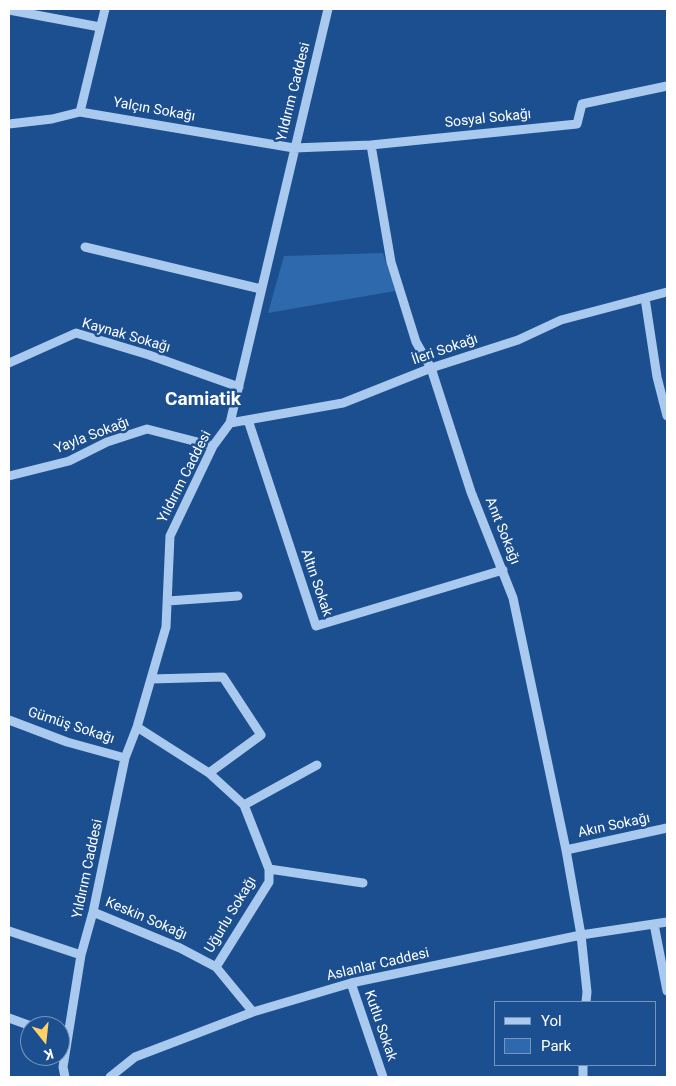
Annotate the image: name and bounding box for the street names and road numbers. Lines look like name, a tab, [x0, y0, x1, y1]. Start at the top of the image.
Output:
street label: Yıldırım Caddesi	[274, 41, 314, 143]
street label: Yalçın Sokağı	[112, 94, 196, 126]
street label: Sosyal Sokağı	[444, 106, 532, 132]
street label: Kaynak Sokağı	[80, 315, 172, 357]
street label: İleri Sokağı	[410, 331, 480, 369]
street label: Yayla Sokağı	[52, 414, 132, 458]
street label: Yıldırım Caddesi	[155, 428, 215, 526]
street label: Anıt Sokağı	[481, 495, 523, 567]
street label: Altın Sokak	[297, 547, 335, 619]
street label: Gümüş Sokağı	[25, 704, 117, 748]
street label: Akın Sokağı	[576, 810, 652, 842]
street label: Yıldırım Caddesi	[69, 818, 107, 920]
street label: Uğurlu Sokağı	[202, 874, 260, 956]
street label: Keskin Sokağı	[103, 894, 189, 944]
street label: Aslanlar Caddesi	[325, 945, 431, 985]
street label: Kutlu Sokak	[360, 988, 400, 1064]

